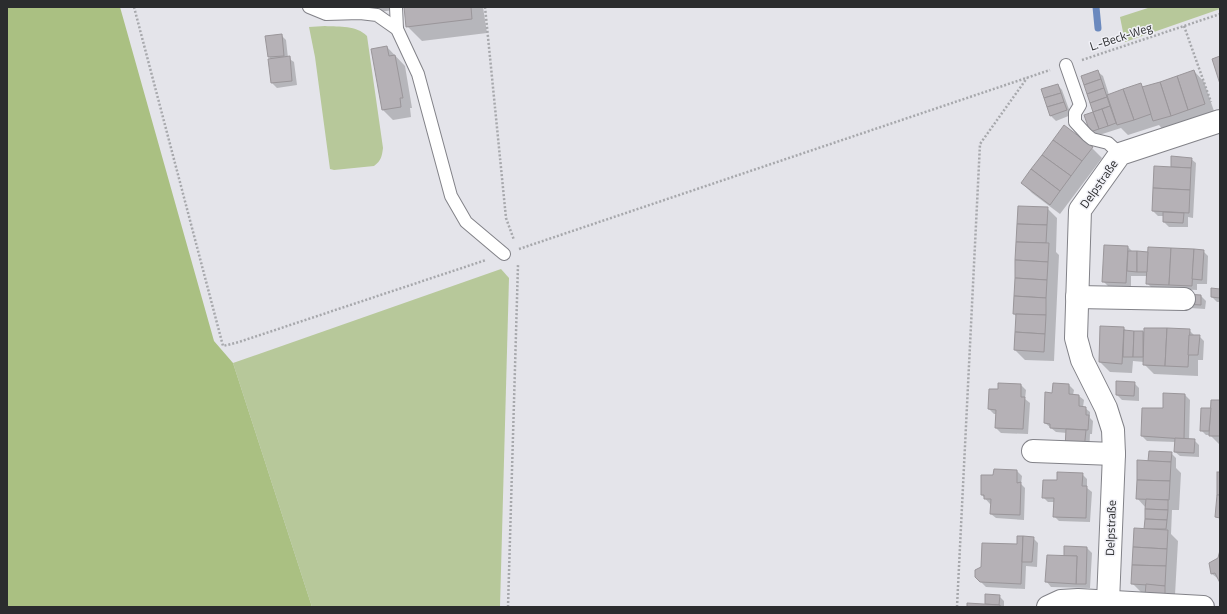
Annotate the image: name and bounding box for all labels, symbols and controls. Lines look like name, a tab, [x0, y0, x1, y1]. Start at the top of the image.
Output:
street label: L.-Beck-Weg	[1087, 17, 1155, 56]
street label: Delpstraße	[1075, 155, 1122, 212]
street label: Delpstraße	[1100, 500, 1121, 556]

